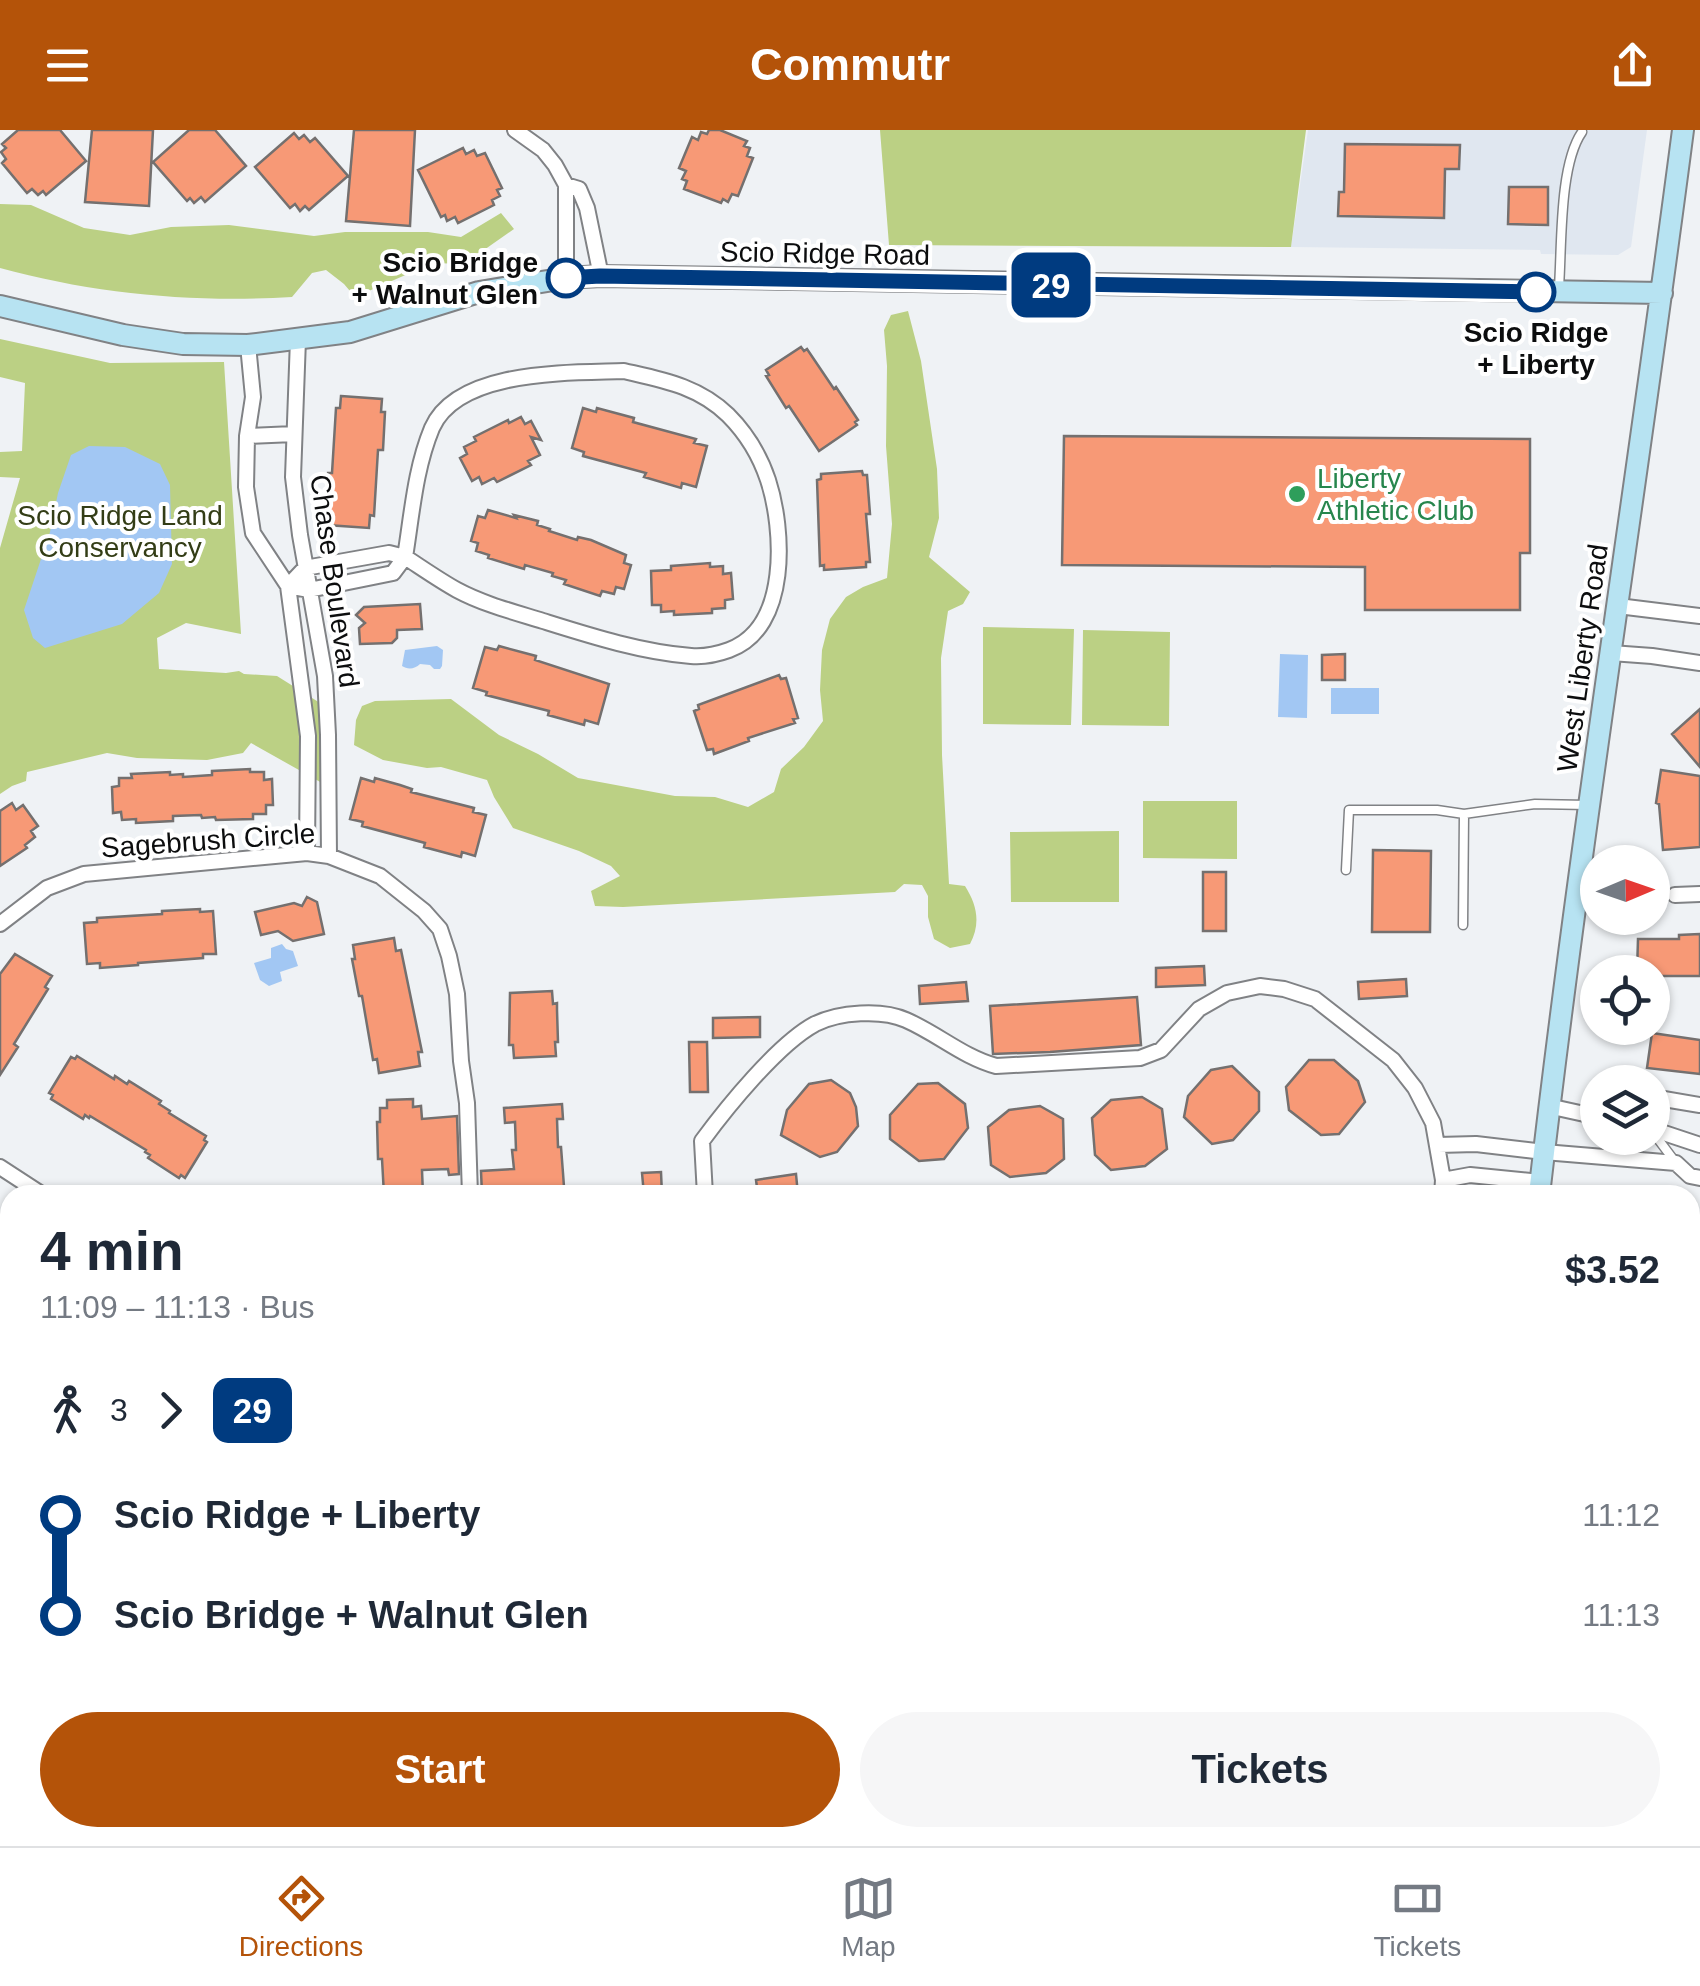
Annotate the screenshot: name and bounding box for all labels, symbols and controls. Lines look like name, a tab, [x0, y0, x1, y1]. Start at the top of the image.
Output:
icon: menu	[40, 38, 95, 93]
icon: share	[1605, 38, 1660, 93]
text: Commutr	[750, 39, 950, 90]
street label: Scio Ridge Road	[720, 236, 930, 271]
place label: Scio Bridge + Walnut Glen	[352, 247, 538, 310]
line badge: 29	[1006, 252, 1096, 318]
marker: Scio Bridge + Walnut Glen	[547, 259, 585, 297]
text: 29	[1032, 266, 1070, 305]
marker: Scio Ridge + Liberty	[1517, 273, 1555, 311]
place label: Scio Ridge + Liberty	[1464, 317, 1608, 380]
place label: Liberty Athletic Club	[1317, 463, 1474, 526]
street label: Chase Boulevard	[304, 473, 365, 690]
marker: Liberty Athletic Club	[1286, 483, 1308, 505]
park label: Scio Ridge Land Conservancy	[17, 500, 223, 563]
street label: West Liberty Road	[1551, 542, 1614, 774]
street label: Sagebrush Circle	[100, 818, 316, 863]
north arrow	[1580, 845, 1670, 935]
map controls	[1580, 845, 1670, 1155]
button: locate	[1580, 955, 1670, 1045]
button: layers	[1580, 1065, 1670, 1155]
text: 4 min	[40, 1220, 184, 1282]
text: $3.52	[1565, 1249, 1660, 1291]
text: 11:09 – 11:13 · Bus	[40, 1289, 315, 1325]
icon: walk	[40, 1383, 95, 1438]
icon: forward	[143, 1383, 198, 1438]
text: 29	[233, 1391, 272, 1430]
text: 3	[110, 1392, 128, 1428]
text: Scio Ridge + Liberty	[114, 1494, 480, 1536]
text: 11:12	[1582, 1497, 1660, 1533]
text: Scio Bridge + Walnut Glen	[114, 1594, 589, 1636]
text: 11:13	[1582, 1597, 1660, 1633]
button: Start	[40, 1712, 840, 1827]
button: Tickets	[860, 1712, 1660, 1827]
tab: Directions	[239, 1871, 363, 1963]
tab: Map	[841, 1871, 896, 1963]
tab: Tickets	[1374, 1871, 1461, 1963]

